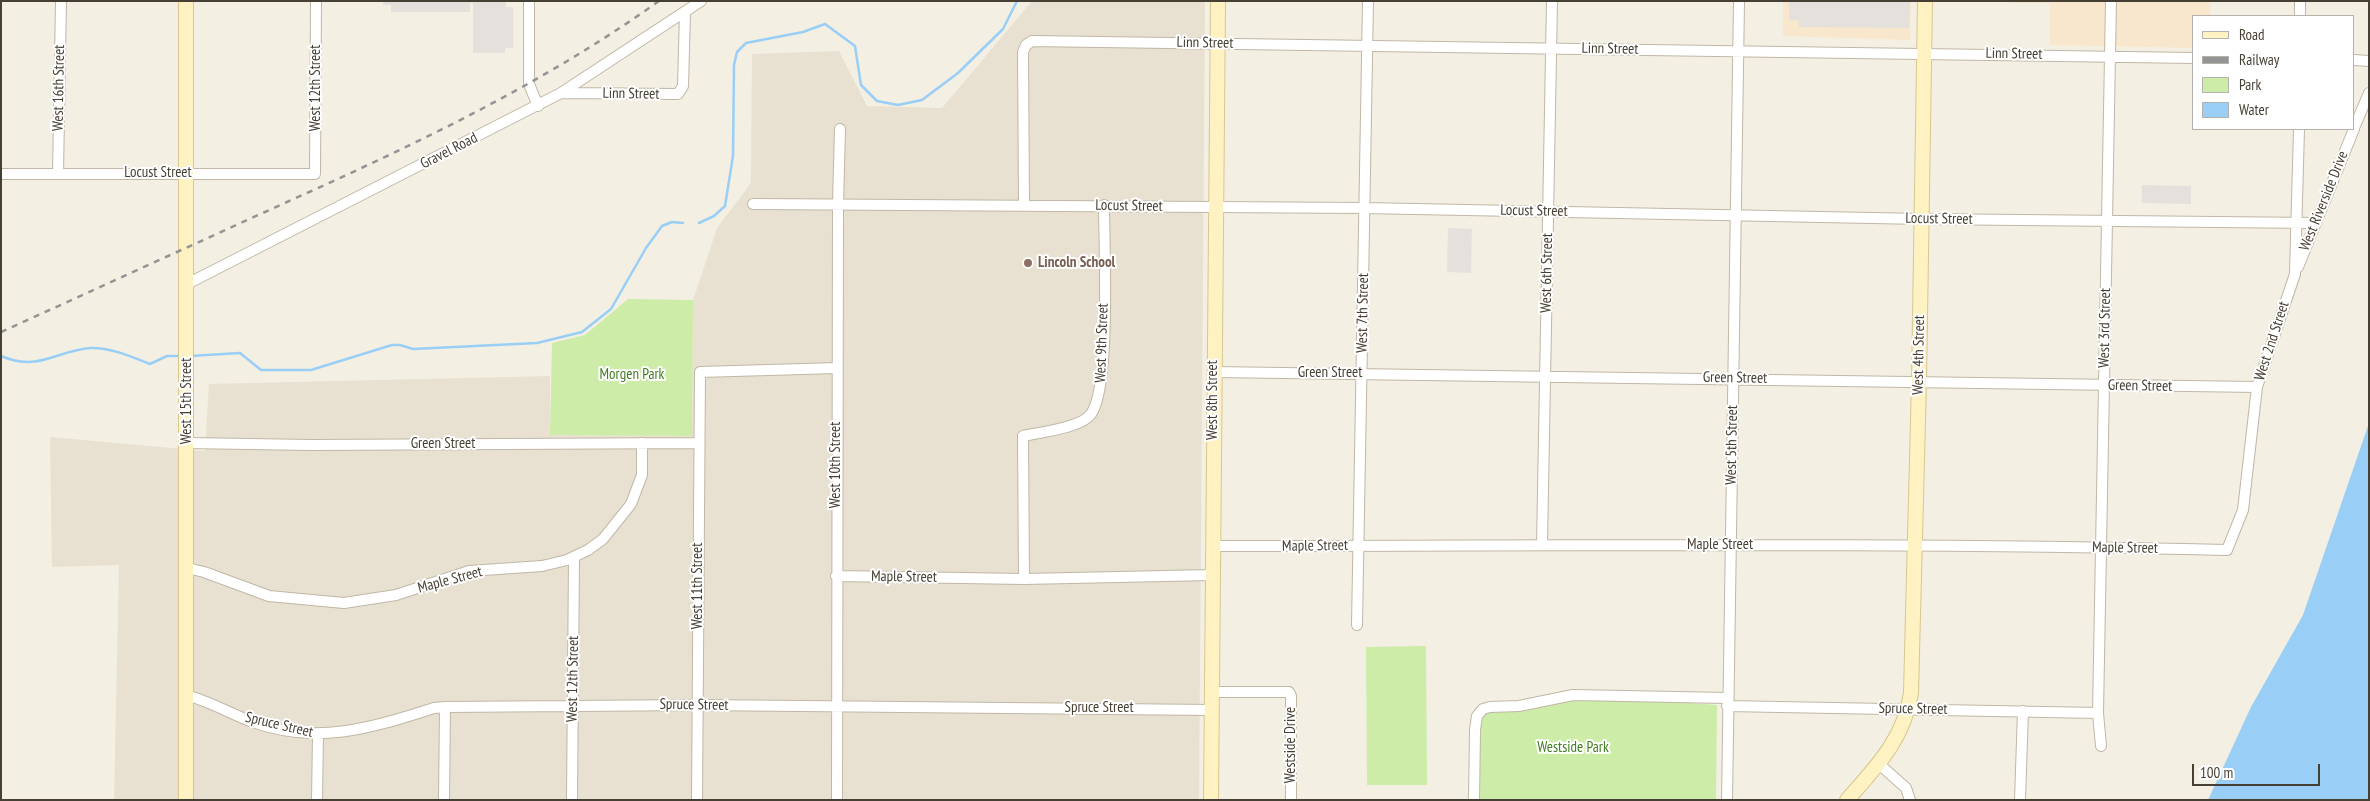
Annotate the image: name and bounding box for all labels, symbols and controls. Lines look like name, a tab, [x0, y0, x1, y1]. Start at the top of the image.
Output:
legend	[2192, 15, 2355, 130]
text: Road	[2239, 25, 2265, 44]
street label: Linn Street	[1176, 34, 1234, 52]
street label: Linn Street	[1581, 40, 1639, 58]
street label: West 16th Street	[49, 45, 69, 131]
street label: West 12th Street	[307, 45, 325, 131]
street label: Linn Street	[1985, 45, 2043, 63]
text: Railway	[2239, 50, 2279, 69]
text: Park	[2239, 75, 2261, 94]
street label: Linn Street	[602, 85, 660, 103]
text: Water	[2239, 100, 2269, 119]
street label: Gravel Road	[417, 129, 481, 173]
street label: West Riverside Drive	[2296, 148, 2352, 254]
street label: Locust Street	[124, 164, 192, 182]
street label: Locust Street	[1095, 196, 1163, 216]
street label: Locust Street	[1500, 201, 1568, 221]
street label: Locust Street	[1905, 209, 1973, 229]
street label: West 6th Street	[1537, 233, 1557, 313]
place label: Lincoln School	[1038, 254, 1115, 272]
marker: Lincoln School	[1022, 257, 1034, 269]
street label: West 7th Street	[1353, 273, 1373, 353]
street label: West 3rd Street	[2095, 288, 2115, 368]
street label: West 2nd Street	[2251, 299, 2293, 383]
street label: West 9th Street	[1092, 303, 1112, 383]
street label: West 4th Street	[1909, 315, 1929, 395]
street label: West 15th Street	[178, 358, 196, 444]
street label: West 8th Street	[1204, 360, 1222, 440]
street label: Green Street	[1298, 364, 1362, 382]
park label: Morgen Park	[600, 366, 664, 384]
street label: Green Street	[1703, 368, 1767, 388]
street label: Green Street	[2108, 376, 2172, 396]
street label: West 5th Street	[1722, 405, 1742, 485]
street label: West 10th Street	[827, 422, 845, 508]
street label: Green Street	[411, 435, 475, 453]
street label: Maple Street	[1282, 536, 1348, 556]
street label: Maple Street	[1687, 536, 1753, 554]
street label: Maple Street	[2092, 538, 2158, 558]
street label: West 11th Street	[689, 543, 707, 629]
street label: Maple Street	[416, 563, 484, 597]
street label: Maple Street	[871, 567, 937, 587]
street label: West 12th Street	[563, 636, 583, 722]
street label: Spruce Street	[659, 695, 729, 715]
street label: Spruce Street	[1064, 699, 1134, 717]
street label: Spruce Street	[1878, 699, 1948, 719]
street label: Westside Drive	[1282, 707, 1300, 783]
street label: Spruce Street	[243, 708, 315, 742]
park label: Westside Park	[1537, 739, 1609, 757]
scale bar	[2195, 754, 2322, 786]
text: 100 m	[2200, 763, 2233, 782]

